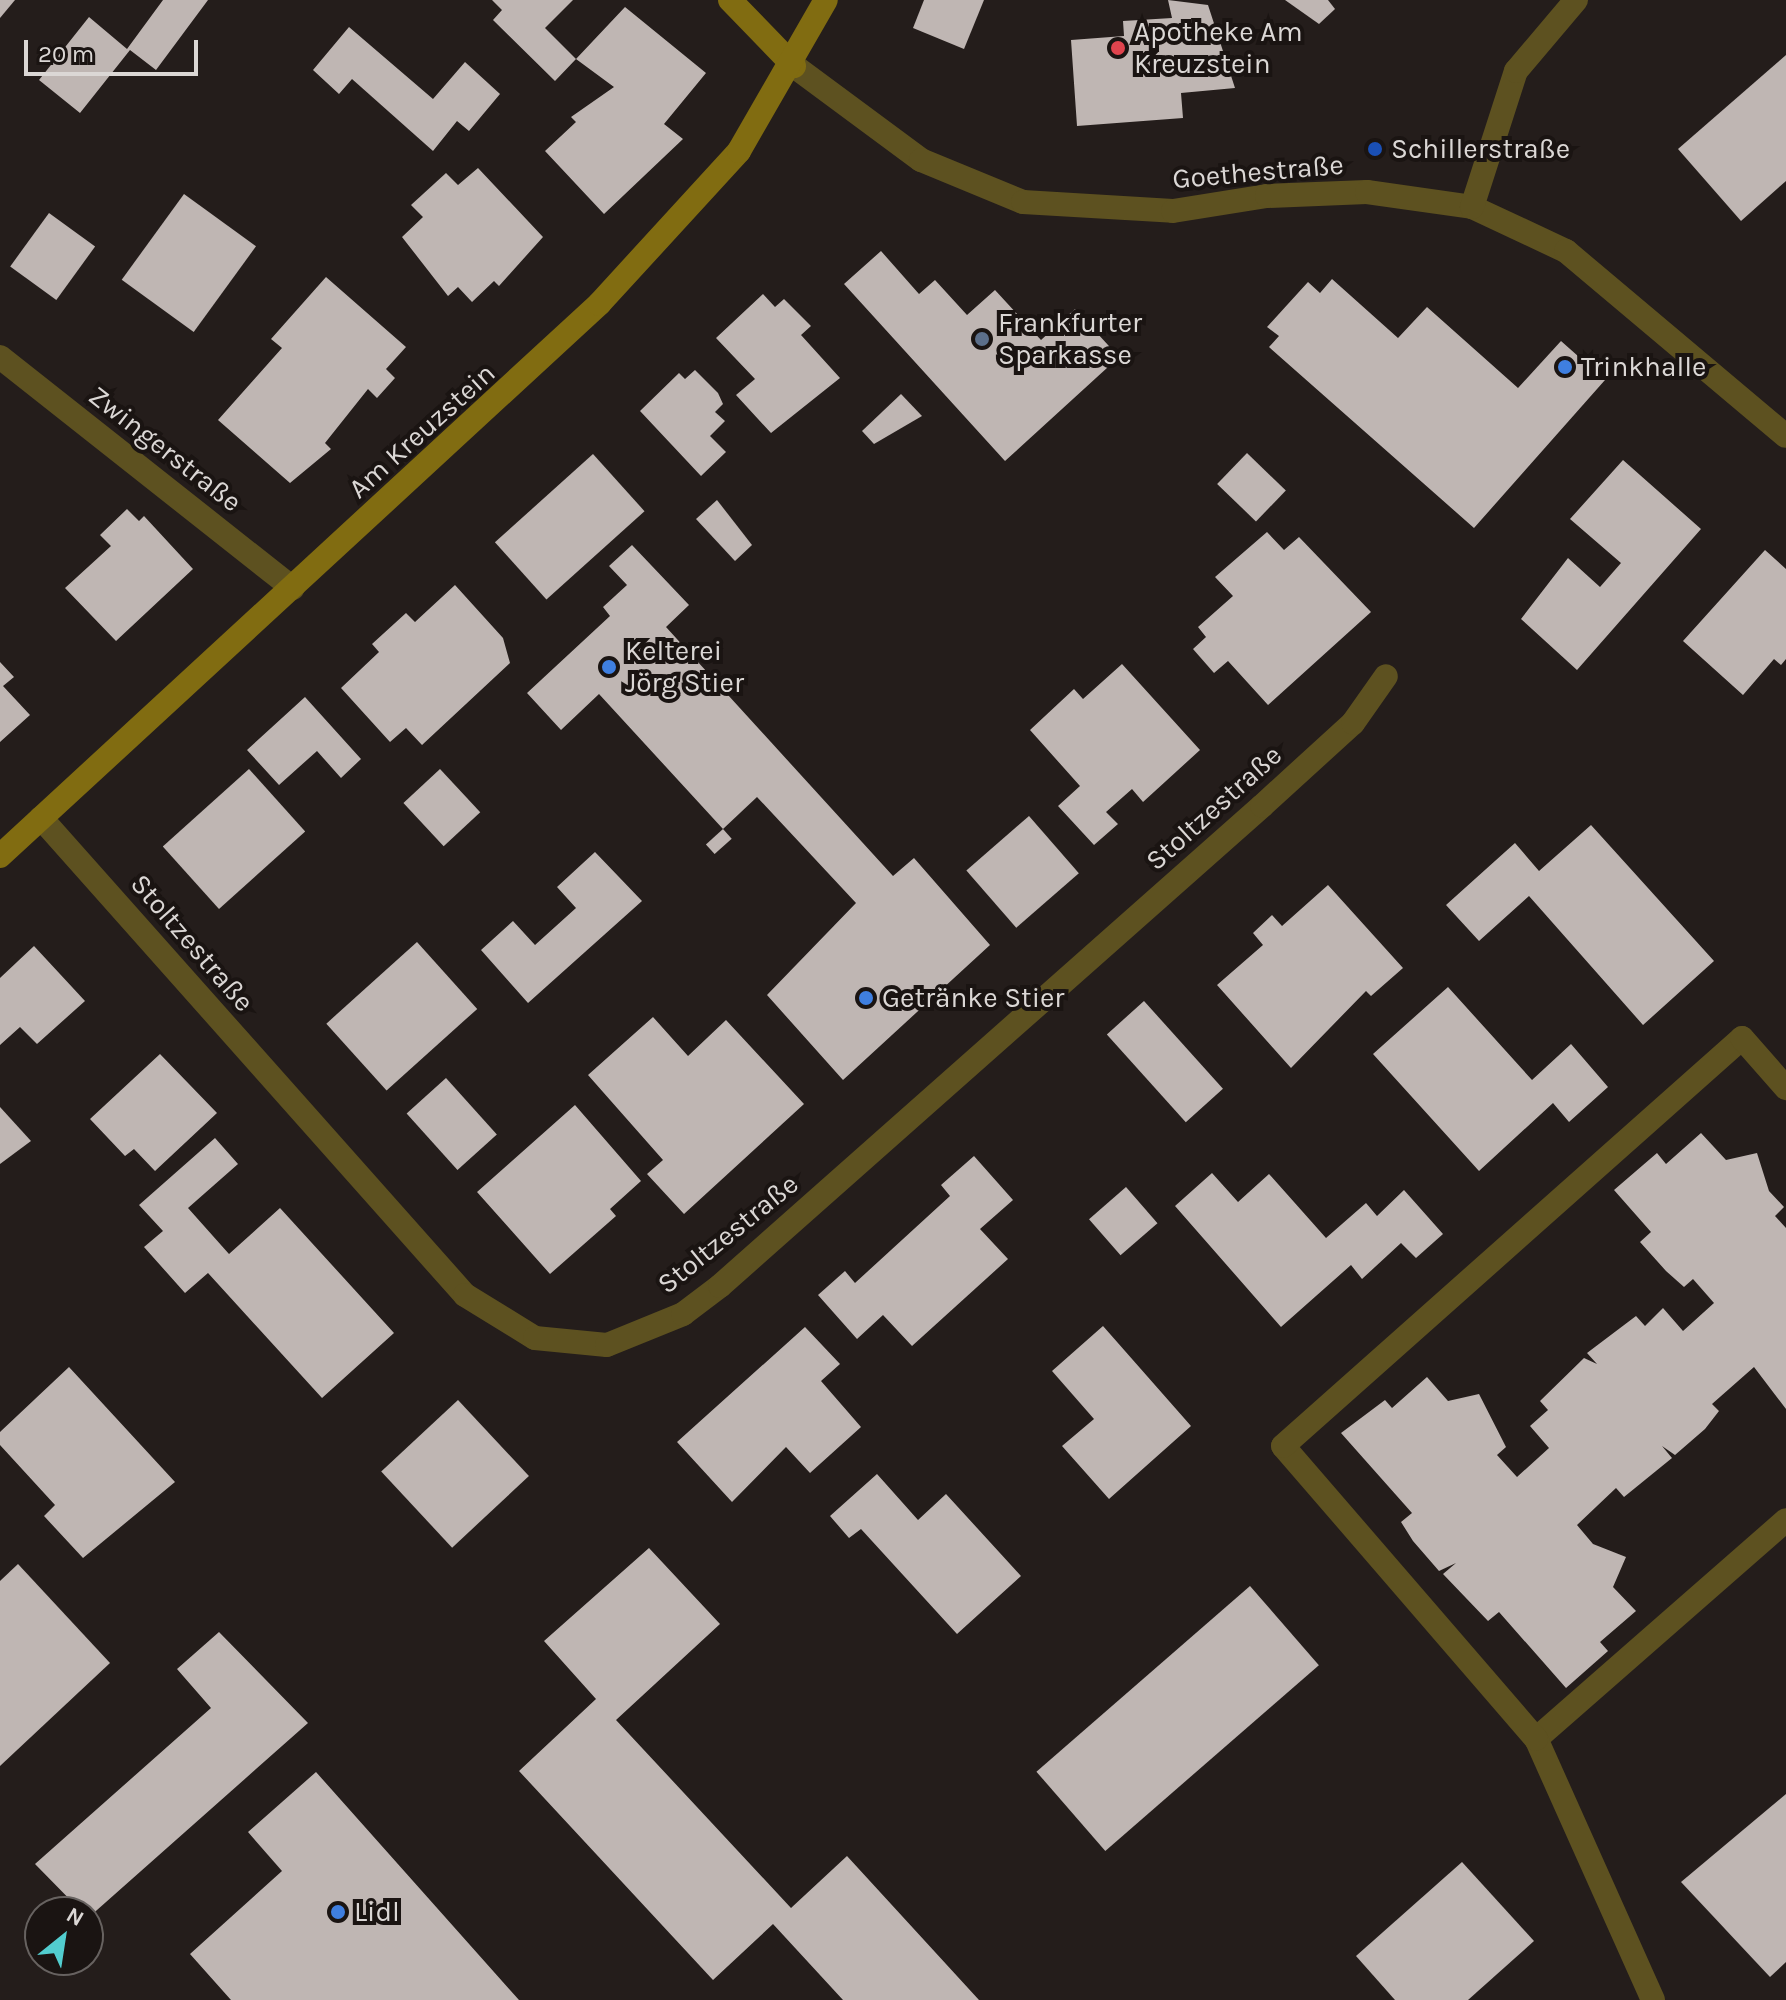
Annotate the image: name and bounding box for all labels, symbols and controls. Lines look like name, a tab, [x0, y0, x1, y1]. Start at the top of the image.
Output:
place label: Apotheke Am Kreuzstein	[1134, 15, 1303, 81]
scale bar	[28, 24, 202, 74]
marker: Apotheke Am Kreuzstein	[1109, 39, 1127, 57]
text: 20 m	[38, 40, 94, 68]
place label: Schillerstraße	[1391, 132, 1570, 166]
marker: Schillerstraße	[1366, 140, 1384, 158]
street label: Goethestraße	[1171, 148, 1345, 196]
place label: Frankfurter Sparkasse	[998, 306, 1142, 372]
marker: Frankfurter Sparkasse	[973, 330, 991, 348]
place label: Trinkhalle	[1581, 350, 1706, 384]
street label: Am Kreuzstein	[342, 356, 502, 506]
marker: Trinkhalle	[1556, 358, 1574, 376]
street label: Zwingerstraße	[82, 379, 248, 519]
place label: Kelterei Jörg Stier	[625, 634, 744, 700]
marker: Kelterei Jörg Stier	[600, 658, 618, 676]
street label: Stoltzestraße	[1139, 738, 1289, 878]
street label: Stoltzestraße	[123, 867, 261, 1019]
place label: Getränke Stier	[882, 981, 1064, 1015]
marker: Getränke Stier	[857, 989, 875, 1007]
street label: Stoltzestraße	[651, 1167, 805, 1301]
place label: Lidl	[354, 1895, 400, 1929]
north arrow	[24, 1896, 104, 1976]
text: N	[62, 1902, 88, 1932]
marker: Lidl	[329, 1903, 347, 1921]

